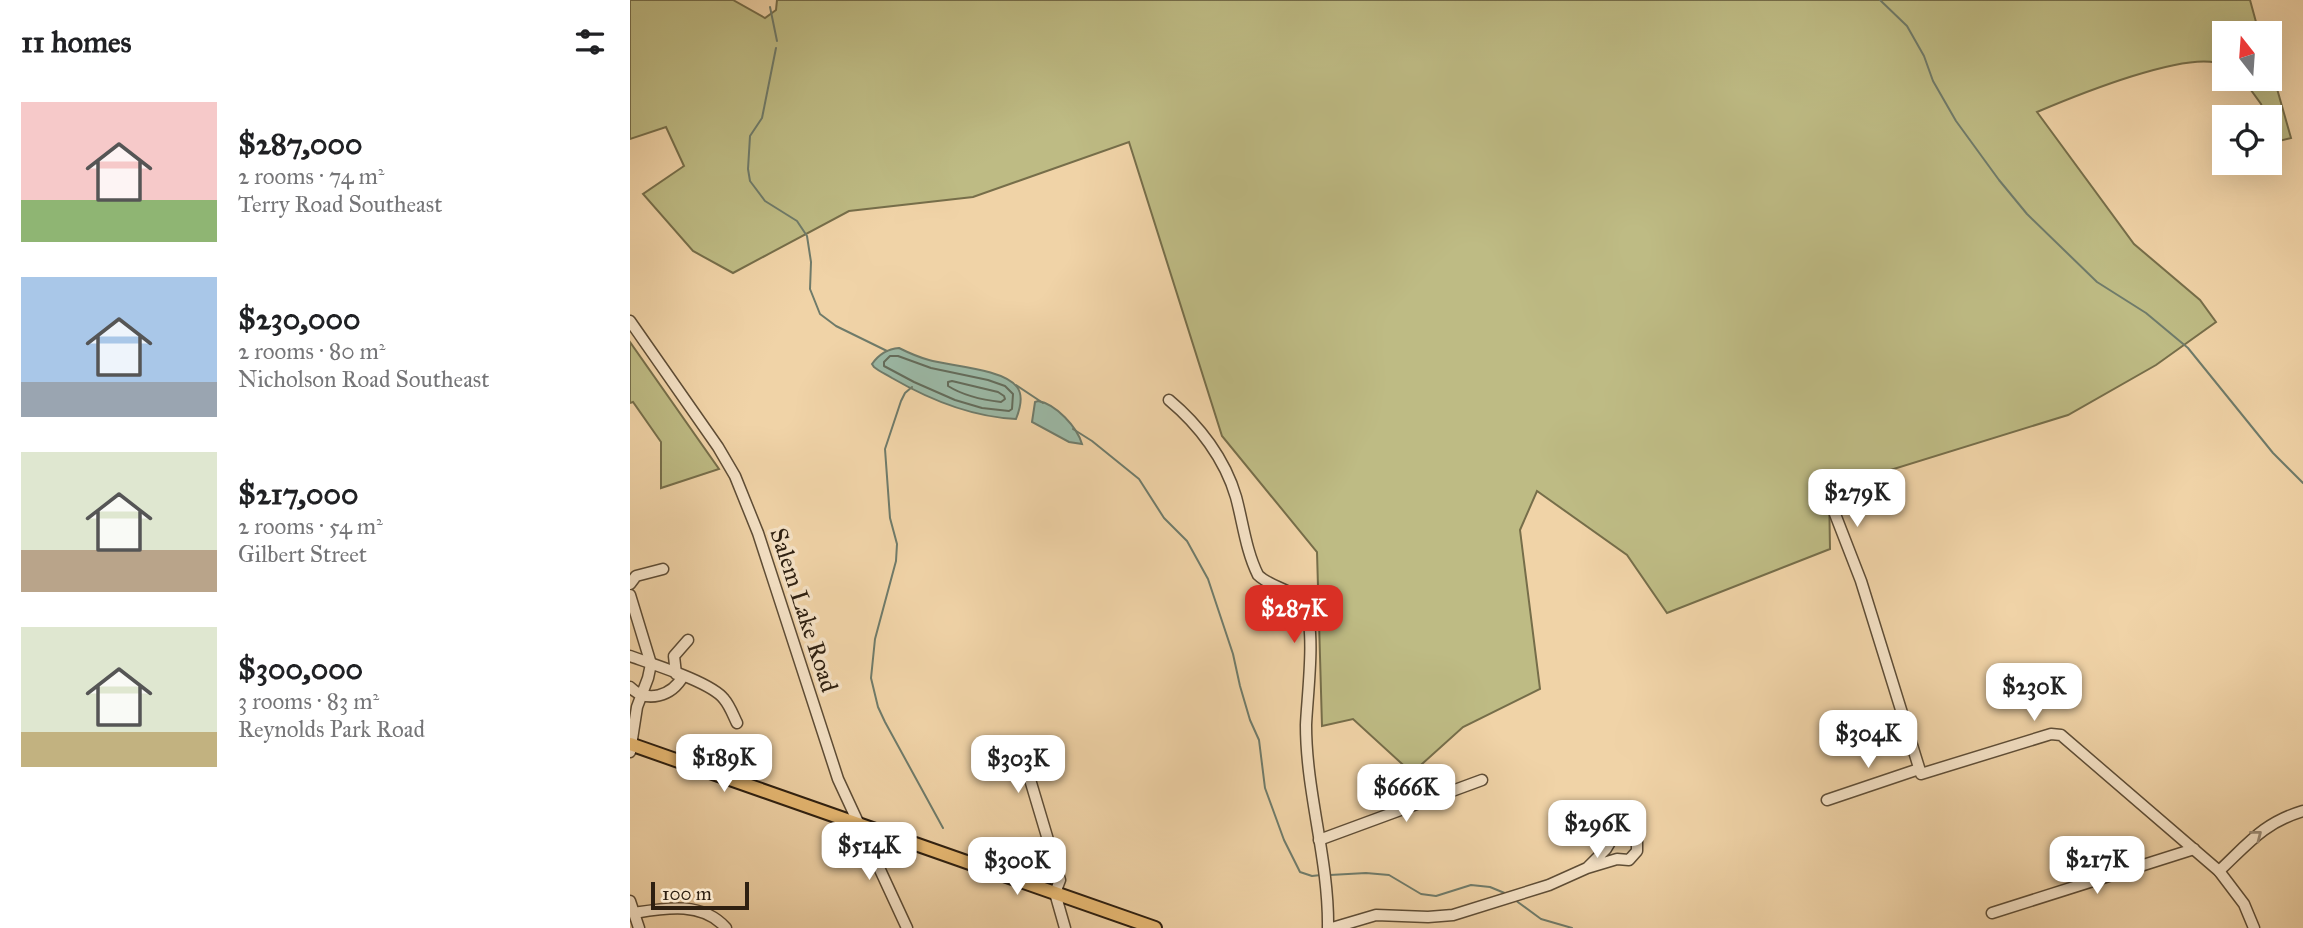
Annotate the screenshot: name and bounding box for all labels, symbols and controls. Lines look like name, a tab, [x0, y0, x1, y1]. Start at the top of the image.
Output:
north arrow	[2212, 21, 2282, 91]
map controls	[2212, 21, 2282, 175]
icon: filters	[571, 23, 609, 61]
text: 11 homes	[21, 24, 132, 60]
button: locate	[2212, 105, 2282, 175]
text: $287,000	[238, 126, 363, 162]
icon: home	[77, 130, 161, 214]
text: 2 rooms · 74 m²	[238, 162, 384, 190]
text: Terry Road Southeast	[238, 190, 442, 218]
text: $230,000	[238, 301, 360, 337]
icon: home	[77, 305, 161, 389]
text: 2 rooms · 80 m²	[238, 337, 385, 365]
text: Nicholson Road Southeast	[238, 365, 489, 393]
pin: $279K	[1808, 470, 1906, 529]
text: $217,000	[238, 476, 358, 512]
text: $279K	[1824, 478, 1890, 506]
icon: home	[77, 480, 161, 564]
text: 2 rooms · 54 m²	[238, 512, 383, 540]
street label: Salem Lake Road	[763, 524, 845, 696]
text: Gilbert Street	[238, 540, 367, 568]
pin: $287K	[1245, 586, 1343, 645]
text: $287K	[1261, 594, 1327, 622]
text: $300,000	[238, 651, 363, 687]
icon: home	[77, 655, 161, 739]
pin: $230K	[1985, 664, 2083, 723]
text: $230K	[2002, 672, 2066, 700]
text: 3 rooms · 83 m²	[238, 687, 379, 715]
pin: $304K	[1819, 710, 1917, 770]
text: Reynolds Park Road	[238, 715, 425, 743]
text: $304K	[1835, 719, 1901, 747]
pin: $189K	[675, 734, 773, 794]
pin: $303K	[969, 736, 1067, 795]
text: $189K	[692, 743, 756, 771]
text: $303K	[987, 744, 1049, 772]
pin: $666K	[1357, 764, 1455, 824]
text: $666K	[1373, 773, 1439, 801]
pin: $296K	[1548, 800, 1646, 860]
text: $296K	[1564, 809, 1630, 837]
pin: $514K	[820, 822, 918, 882]
one-way arrow	[2250, 830, 2262, 843]
text: $514K	[838, 831, 900, 859]
pin: $217K	[2048, 836, 2146, 896]
pin: $300K	[968, 838, 1066, 897]
text: $217K	[2066, 845, 2128, 873]
text: $300K	[984, 846, 1050, 874]
scale bar	[651, 879, 749, 911]
text: 100 m	[662, 882, 712, 905]

